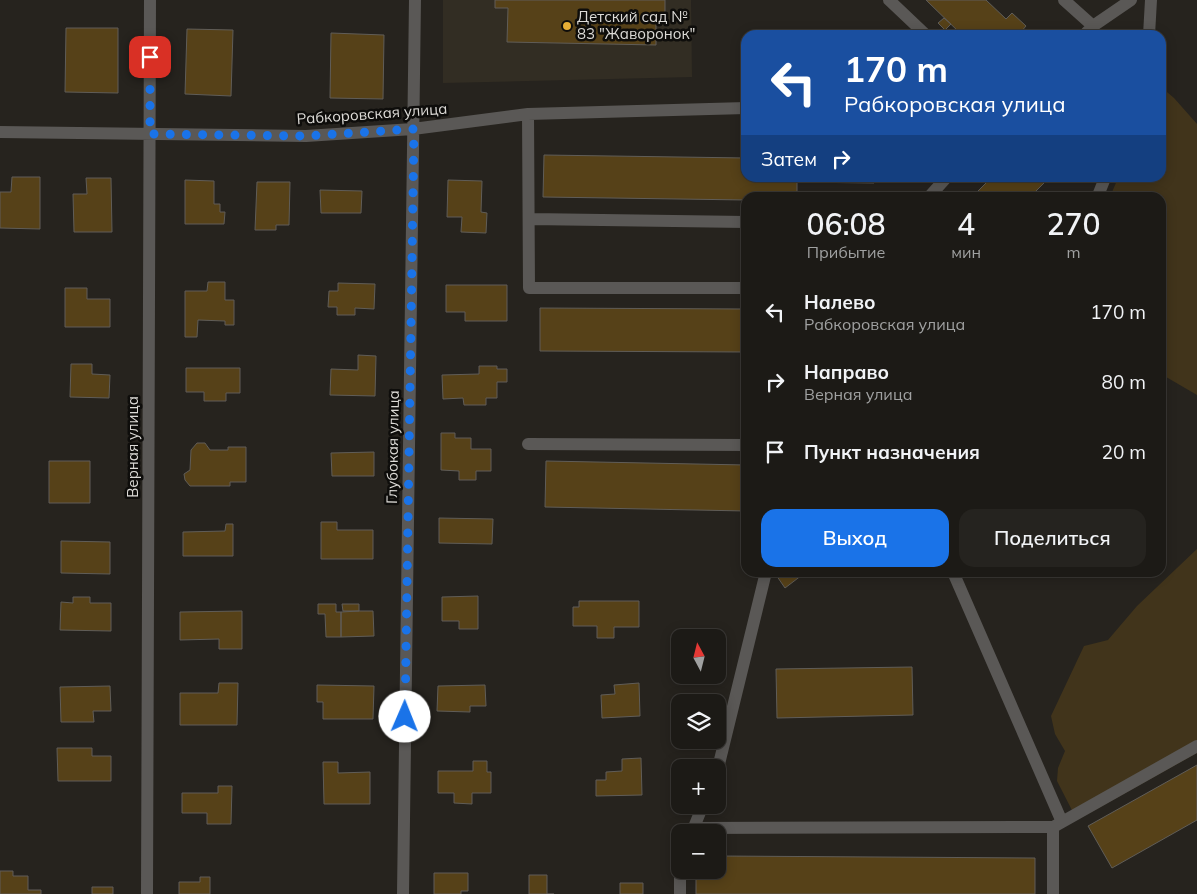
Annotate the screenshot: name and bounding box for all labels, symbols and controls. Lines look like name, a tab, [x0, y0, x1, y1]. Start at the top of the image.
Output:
place label: Детский сад № 83 "Жаворонок"	[577, 7, 695, 43]
marker: Детский сад № 83 "Жаворонок"	[561, 20, 573, 32]
pin	[129, 36, 171, 78]
icon: arrive	[136, 43, 164, 71]
text: 170 m	[844, 47, 948, 91]
icon: left	[761, 50, 826, 115]
text: Рабкоровская улица	[844, 90, 1066, 118]
street label: Рабкоровская улица	[296, 99, 448, 128]
icon: right	[827, 145, 855, 173]
text: Затем	[761, 147, 817, 171]
text: 06:08	[807, 205, 886, 243]
text: 4	[957, 205, 975, 243]
text: 270	[1046, 205, 1100, 243]
text: Прибытие	[807, 242, 885, 262]
text: мин	[951, 242, 981, 262]
text: m	[1066, 242, 1081, 262]
text: Налево	[804, 290, 876, 314]
icon: left	[761, 298, 789, 326]
text: 170 m	[1090, 300, 1146, 324]
text: Рабкоровская улица	[804, 314, 965, 334]
text: Направо	[804, 360, 889, 384]
icon: right	[761, 368, 789, 396]
text: 80 m	[1102, 370, 1146, 394]
text: Верная улица	[804, 384, 912, 404]
street label: Глубокая улица	[382, 390, 403, 504]
street label: Верная улица	[123, 396, 142, 498]
icon: arrive	[761, 438, 789, 466]
text: Пункт назначения	[804, 440, 980, 464]
text: 20 m	[1102, 440, 1146, 464]
button: Выход	[761, 509, 949, 567]
button: Поделиться	[959, 509, 1146, 567]
north arrow	[671, 629, 726, 684]
map controls	[671, 629, 726, 879]
position arrow	[378, 690, 430, 742]
button: layers	[671, 694, 726, 749]
button: +	[671, 759, 726, 814]
button: −	[671, 824, 726, 879]

